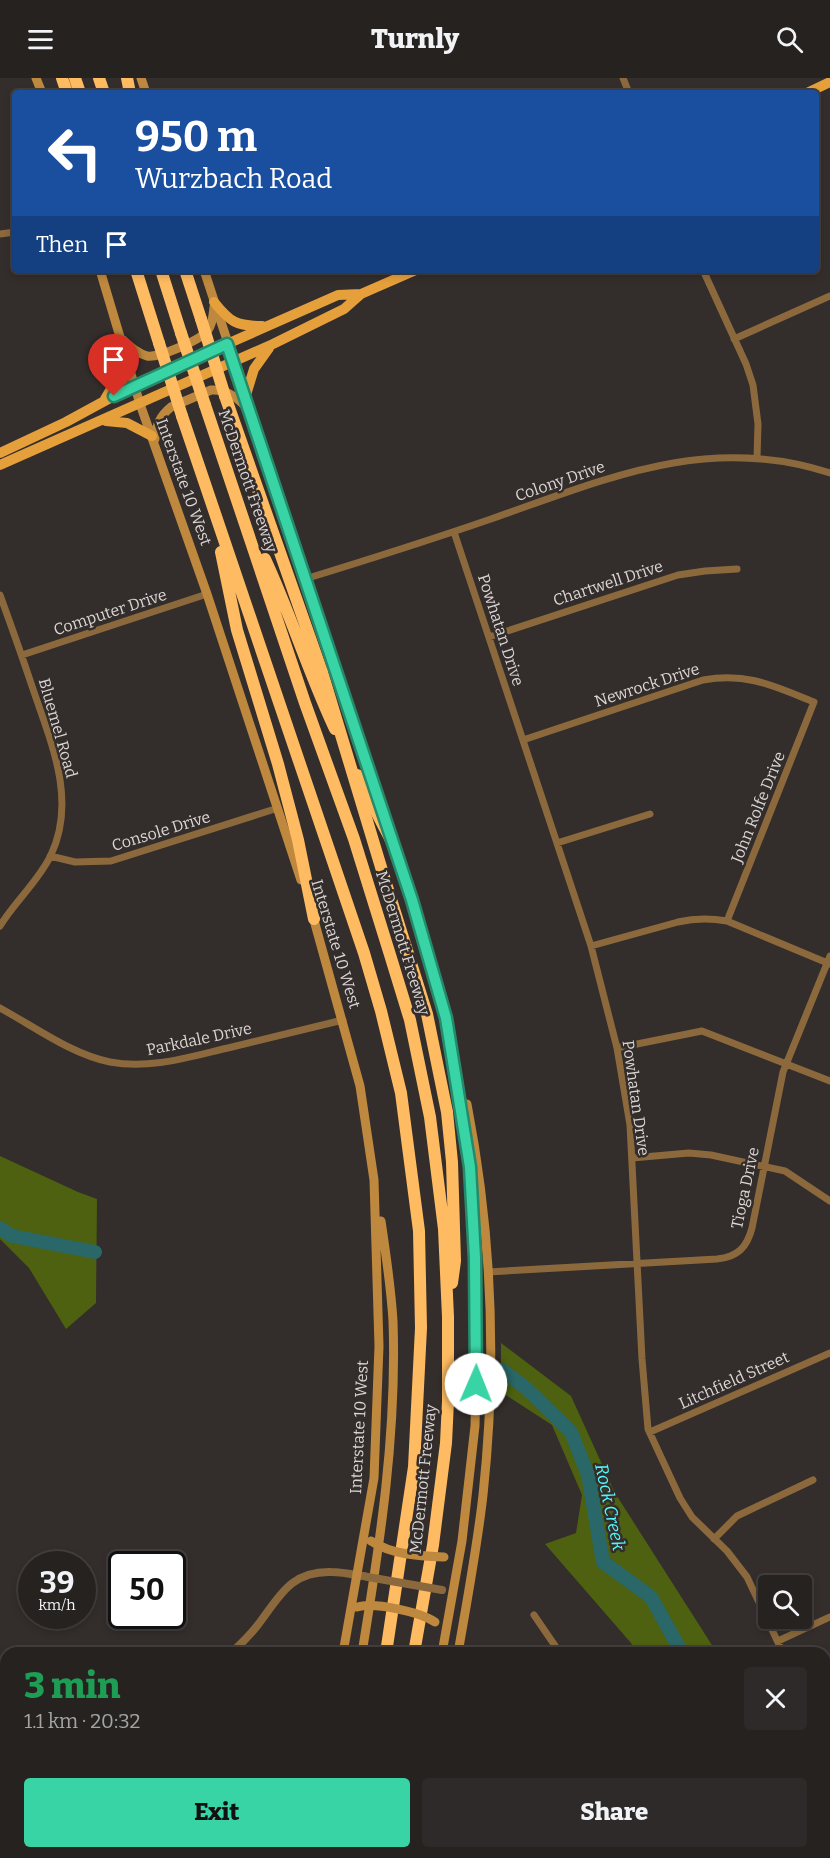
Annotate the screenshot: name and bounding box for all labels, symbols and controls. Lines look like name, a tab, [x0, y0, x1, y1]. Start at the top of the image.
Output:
icon: menu	[24, 23, 57, 56]
text: Turnly	[371, 23, 459, 55]
icon: search	[773, 23, 806, 56]
text: 950 m	[135, 112, 257, 162]
icon: left	[36, 114, 114, 192]
text: Wurzbach Road	[135, 163, 332, 195]
icon: arrive	[100, 228, 133, 261]
text: Then	[36, 231, 88, 258]
pin	[88, 334, 139, 396]
icon: arrive	[97, 343, 130, 376]
street label: McDermott Freeway	[215, 407, 282, 556]
street label: Interstate 10 West	[152, 416, 216, 548]
street label: Colony Drive	[513, 457, 607, 505]
street label: Chartwell Drive	[551, 556, 665, 610]
street label: Powhatan Drive	[474, 572, 528, 688]
street label: Computer Drive	[51, 585, 169, 639]
street label: Newrock Drive	[592, 659, 702, 711]
street label: Bluemel Road	[35, 676, 81, 781]
street label: John Rolfe Drive	[727, 749, 789, 866]
street label: Console Drive	[109, 807, 213, 855]
street label: McDermott Freeway	[372, 868, 434, 1018]
street label: Interstate 10 West	[307, 877, 365, 1011]
street label: Parkdale Drive	[145, 1019, 253, 1059]
street label: Powhatan Drive	[618, 1039, 654, 1157]
street label: Tioga Drive	[727, 1145, 763, 1231]
street label: Litchfield Street	[676, 1347, 792, 1413]
position arrow	[444, 1352, 508, 1416]
street label: Interstate 10 West	[346, 1359, 372, 1494]
street label: McDermott Freeway	[406, 1403, 440, 1555]
water label: Rock Creek	[590, 1462, 630, 1553]
speed limit sign: 50	[108, 1551, 186, 1629]
text: 39	[39, 1565, 75, 1601]
map controls	[758, 1575, 812, 1629]
button: search	[758, 1575, 812, 1629]
text: km/h	[38, 1596, 76, 1614]
text: 3 min	[24, 1664, 120, 1708]
button: close	[744, 1667, 807, 1730]
text: 1.1 km · 20:32	[24, 1709, 140, 1733]
button: Exit	[24, 1778, 410, 1847]
button: Share	[422, 1778, 807, 1847]

